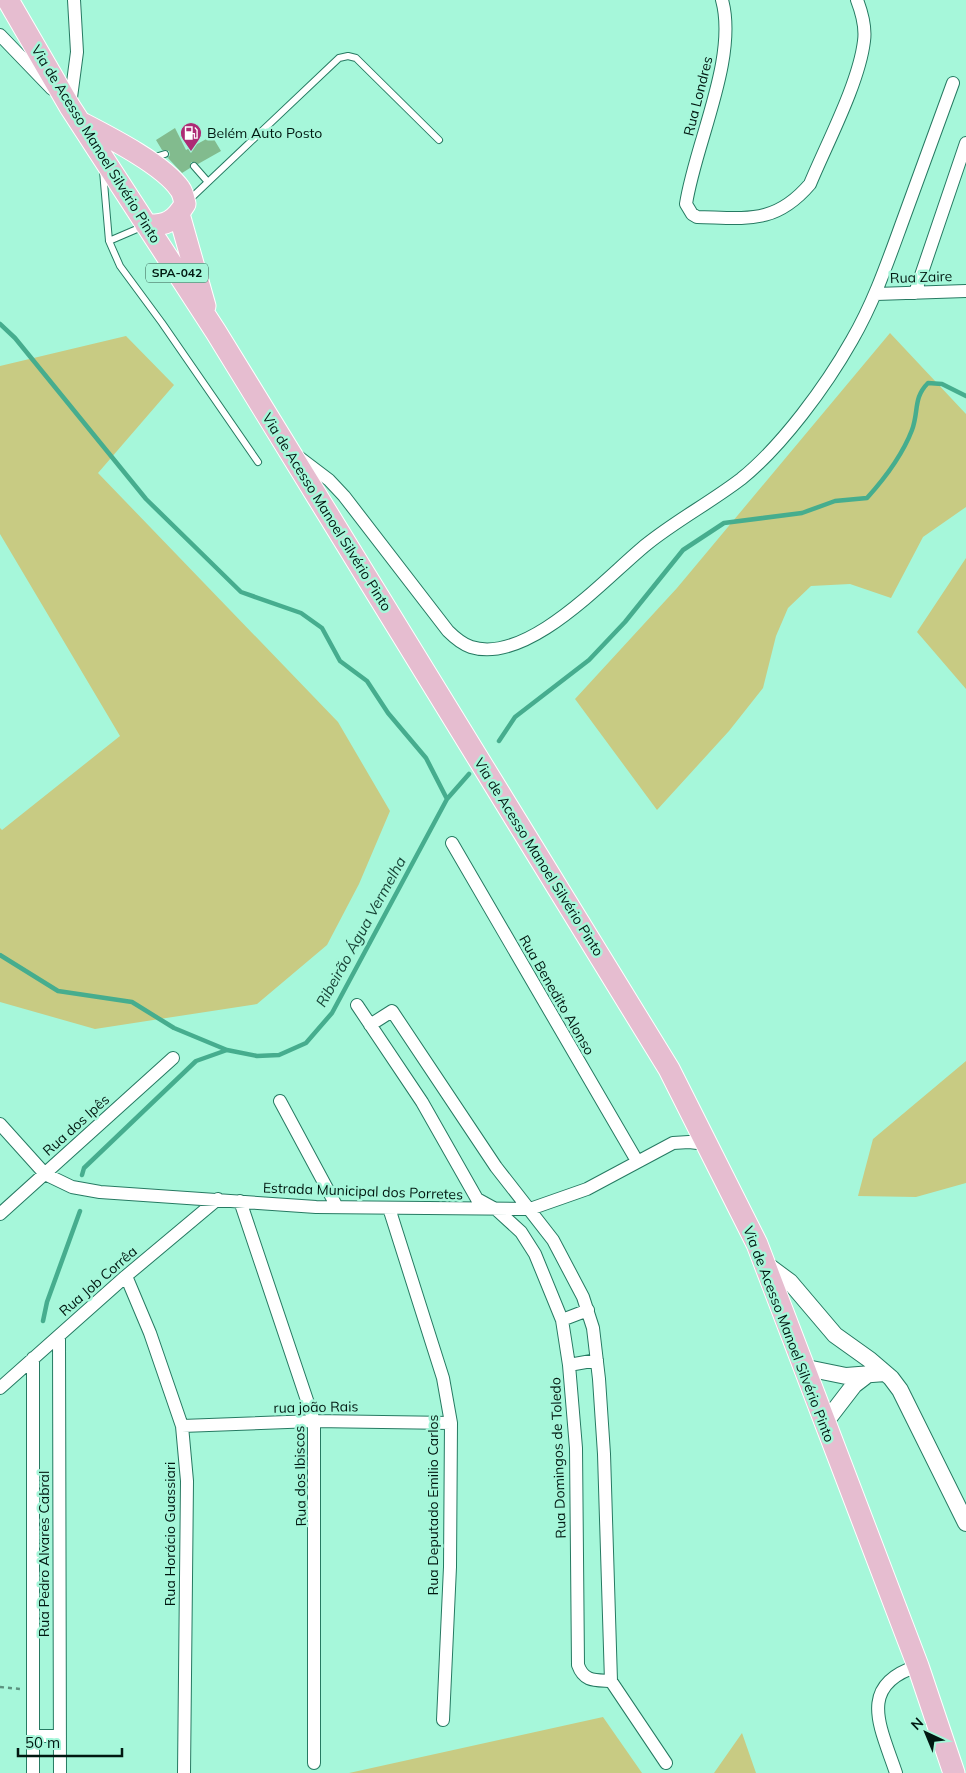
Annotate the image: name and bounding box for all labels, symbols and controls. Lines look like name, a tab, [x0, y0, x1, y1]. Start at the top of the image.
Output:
street label: Via de Acesso Manoel Silvério Pinto	[27, 42, 165, 246]
street label: Rua Londres	[679, 54, 717, 138]
fuel station icon: Belém Auto Posto	[179, 121, 203, 152]
place label: Belém Auto Posto	[207, 124, 322, 142]
road number: SPA-042	[146, 264, 208, 282]
street label: Rua Zaire	[890, 267, 952, 287]
street label: Via de Acesso Manoel Silvério Pinto	[258, 410, 396, 614]
street label: Via de Acesso Manoel Silvério Pinto	[470, 755, 608, 959]
water label: Ribeirão Água Vermelha	[311, 853, 410, 1010]
street label: Rua Benedito Alonso	[515, 932, 599, 1058]
street label: Rua dos Ipês	[39, 1090, 113, 1160]
street label: Estrada Municipal dos Porretes	[263, 1179, 463, 1203]
street label: Via de Acesso Manoel Silvério Pinto	[739, 1223, 839, 1445]
street label: Rua Job Corrêa	[55, 1242, 141, 1320]
street label: Rua Domingos de Toledo	[546, 1377, 570, 1539]
street label: rua joão Rais	[273, 1397, 359, 1417]
street label: Rua Deputado Emilio Carlos	[424, 1414, 442, 1596]
street label: Rua dos Ibiscos	[290, 1425, 310, 1527]
street label: Rua Horácio Guassiari	[161, 1462, 179, 1606]
street label: Rua Pedro Alvares Cabral	[35, 1471, 53, 1637]
north arrow	[901, 1708, 951, 1758]
text: N	[907, 1714, 927, 1734]
scale bar	[18, 1726, 121, 1758]
text: 50 m	[25, 1733, 60, 1752]

